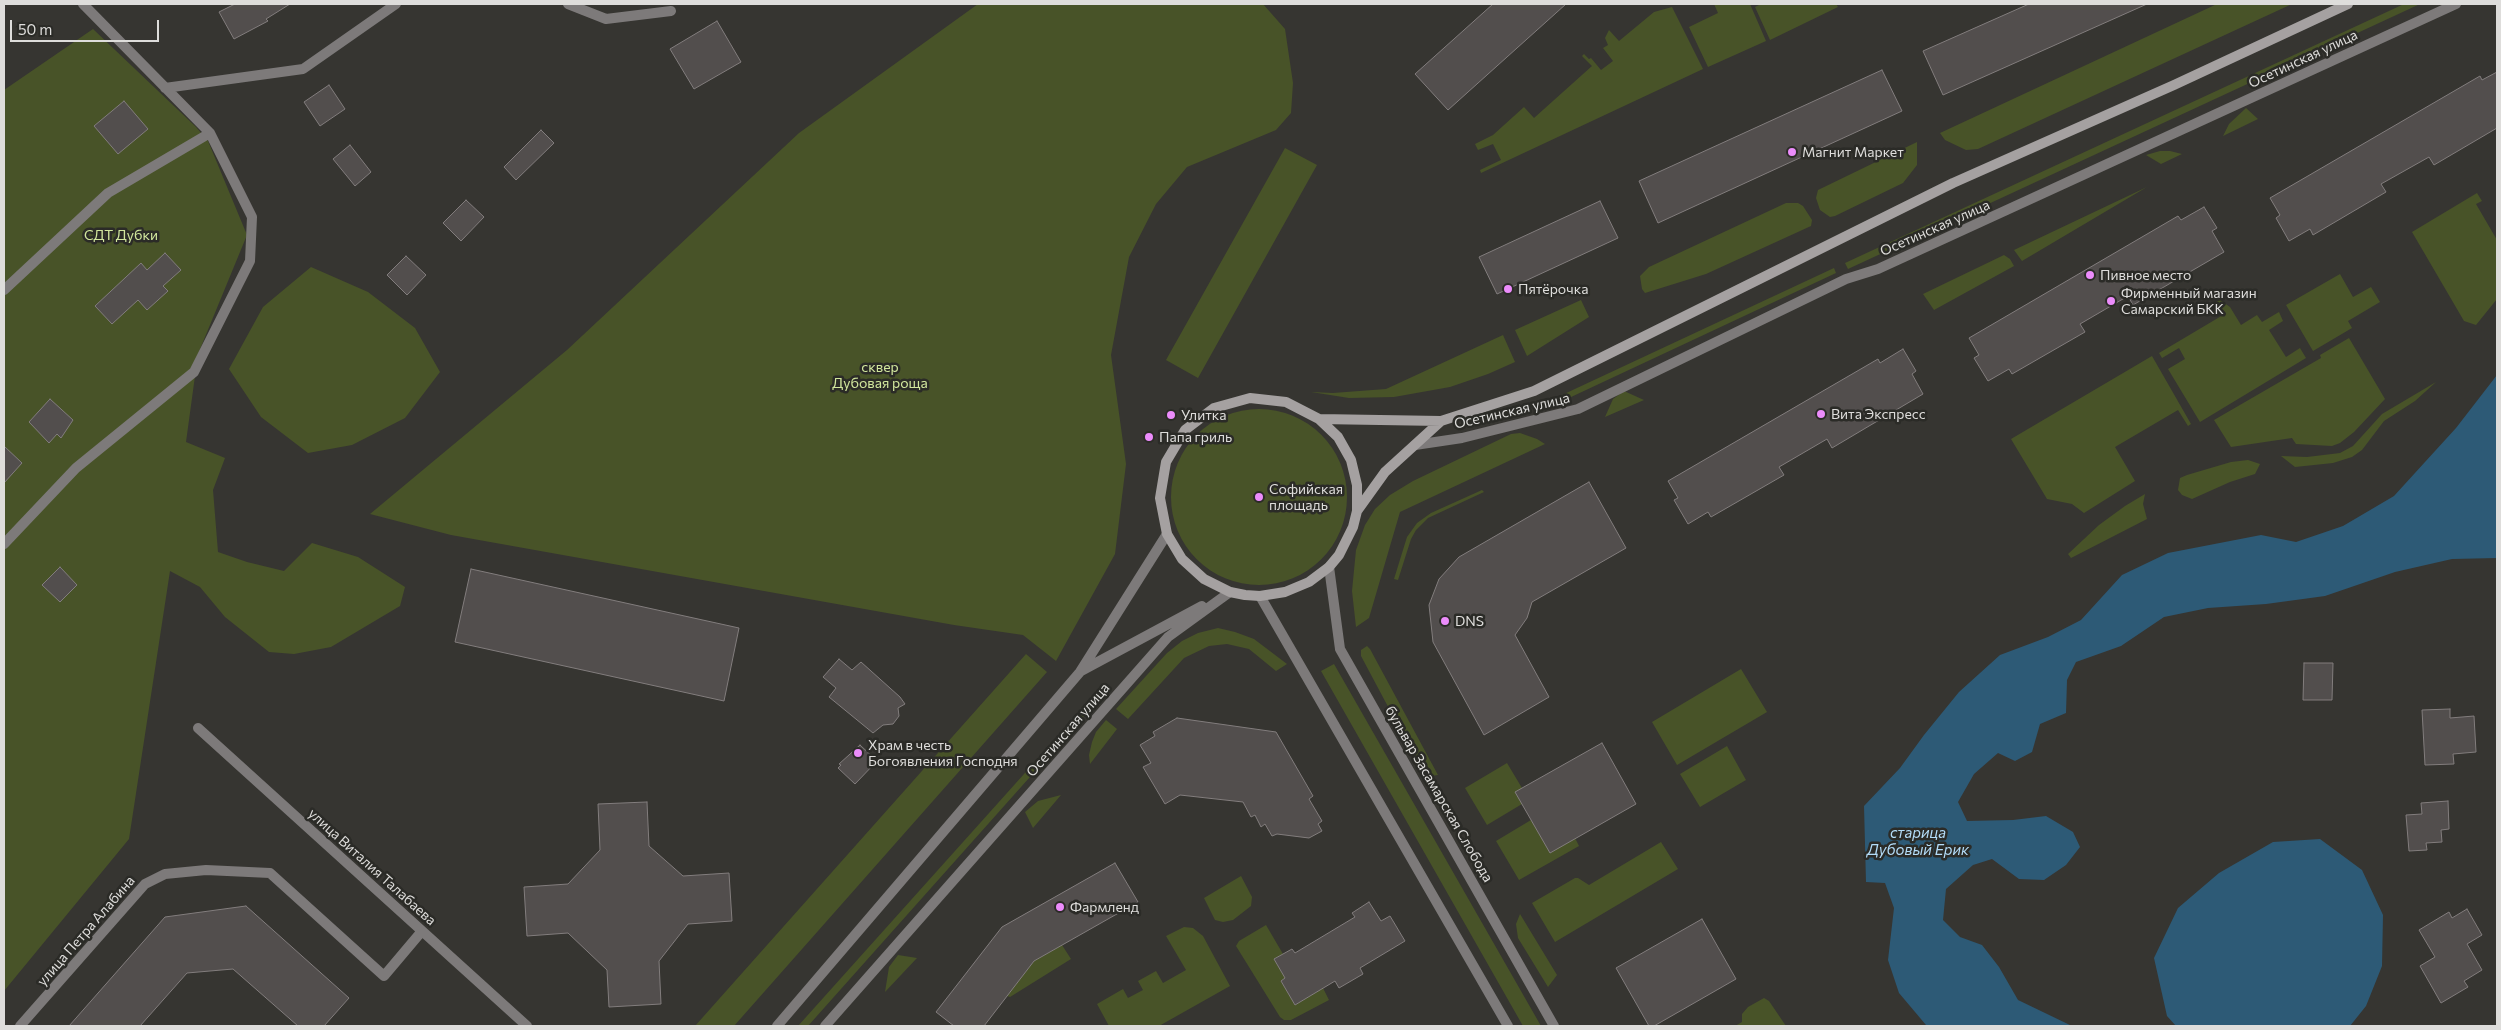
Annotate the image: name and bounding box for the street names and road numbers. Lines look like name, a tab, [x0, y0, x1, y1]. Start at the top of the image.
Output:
street label: Осетинская улица	[2246, 26, 2360, 92]
street label: Осетинская улица	[1878, 196, 1992, 260]
street label: Осетинская улица	[1452, 390, 1572, 432]
street label: Осетинская улица	[1023, 680, 1113, 780]
street label: бульвар Засамарская Слобода	[1382, 703, 1496, 885]
street label: улица Виталия Талабаева	[305, 805, 439, 929]
street label: улица Петра Алабина	[34, 873, 138, 989]

